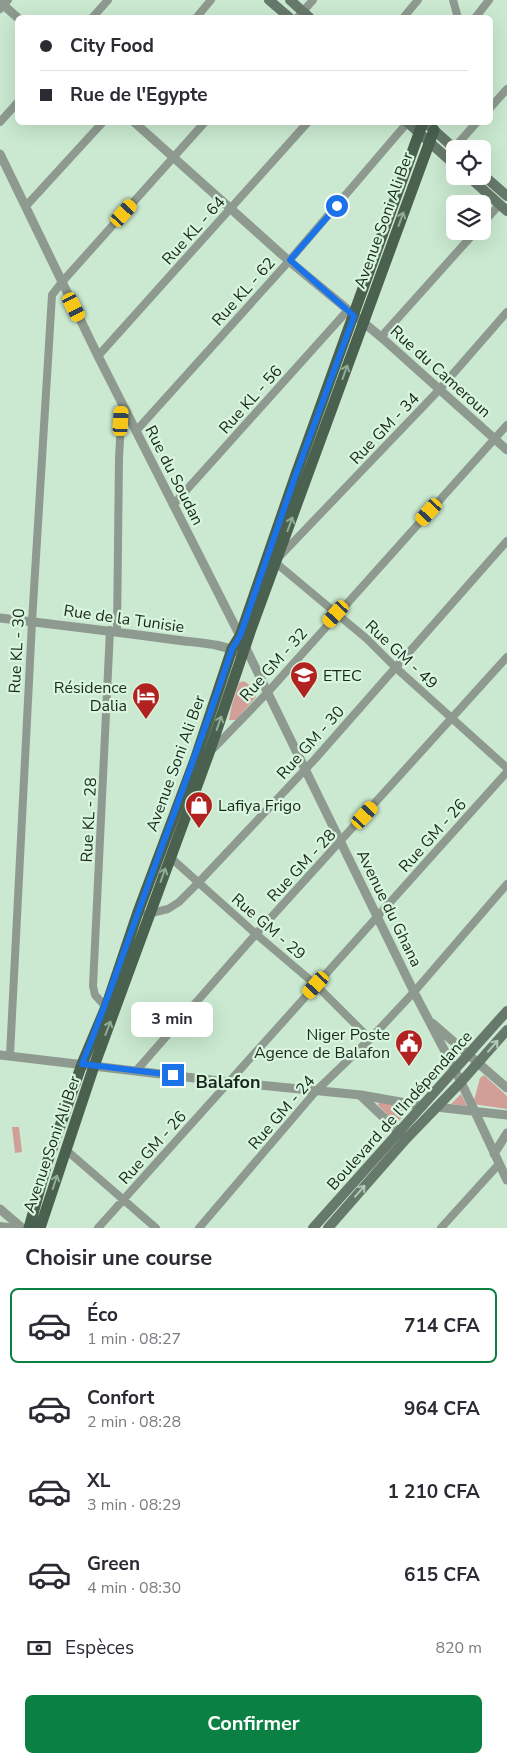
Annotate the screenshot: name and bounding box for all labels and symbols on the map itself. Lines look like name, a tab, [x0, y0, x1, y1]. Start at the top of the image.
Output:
street label: Avenue Soni Ali Ber	[349, 149, 419, 292]
street label: Rue KL - 64	[157, 191, 231, 270]
route start	[326, 195, 348, 217]
car	[108, 197, 139, 229]
one-way arrow	[397, 212, 406, 227]
street label: Rue KL - 62	[207, 253, 280, 331]
car	[60, 290, 87, 324]
street label: Rue du Cameroun	[385, 321, 495, 423]
street label: Rue KL - 56	[214, 361, 287, 439]
one-way arrow	[341, 364, 350, 380]
street label: Rue GM - 34	[345, 388, 425, 469]
car	[112, 406, 129, 436]
street label: Rue du Soudan	[139, 422, 209, 529]
car	[413, 496, 444, 528]
one-way arrow	[286, 517, 295, 533]
car	[320, 598, 351, 630]
street label: Rue de la Tunisie	[62, 600, 186, 638]
street label: Rue KL - 30	[4, 608, 30, 694]
street label: Rue GM - 49	[360, 615, 442, 694]
street label: Rue GM - 32	[235, 623, 313, 706]
school or university icon: ETEC	[289, 660, 319, 699]
place label: ETEC	[323, 665, 362, 687]
place label: Résidence Dalia	[54, 677, 127, 717]
hotel icon: Résidence Dalia	[131, 681, 161, 720]
street label: Avenue Soni Ali Ber	[141, 692, 211, 835]
street label: Rue GM - 30	[272, 701, 350, 784]
one-way arrow	[215, 715, 224, 731]
street label: Rue KL - 28	[76, 777, 102, 863]
shop icon: Lafiya Frigo	[184, 790, 214, 829]
street label: Rue GM - 26	[394, 794, 472, 877]
place label: Lafiya Frigo	[218, 795, 301, 817]
car	[349, 799, 380, 831]
street label: Rue GM - 28	[262, 825, 341, 907]
street label: Avenue du Ghana	[351, 846, 427, 971]
one-way arrow	[159, 868, 168, 884]
street label: Rue GM - 29	[226, 888, 310, 965]
car	[300, 969, 331, 1001]
callout: 3 min	[132, 1002, 214, 1038]
one-way arrow	[104, 1021, 113, 1036]
place label: Niger Poste Agence de Balafon	[254, 1024, 390, 1064]
street label: Boulevard de l'Indépendance	[322, 1026, 477, 1195]
public building icon: Niger Poste Agence de Balafon	[394, 1028, 424, 1067]
one-way arrow	[487, 1040, 498, 1053]
route end	[162, 1064, 184, 1086]
district label: Balafon	[195, 1070, 261, 1094]
street label: Rue GM - 24	[243, 1070, 320, 1155]
street label: Avenue Soni Ali Ber	[18, 1073, 86, 1216]
street label: Rue GM - 26	[114, 1106, 192, 1189]
one-way arrow	[50, 1174, 60, 1190]
one-way arrow	[355, 1185, 366, 1198]

